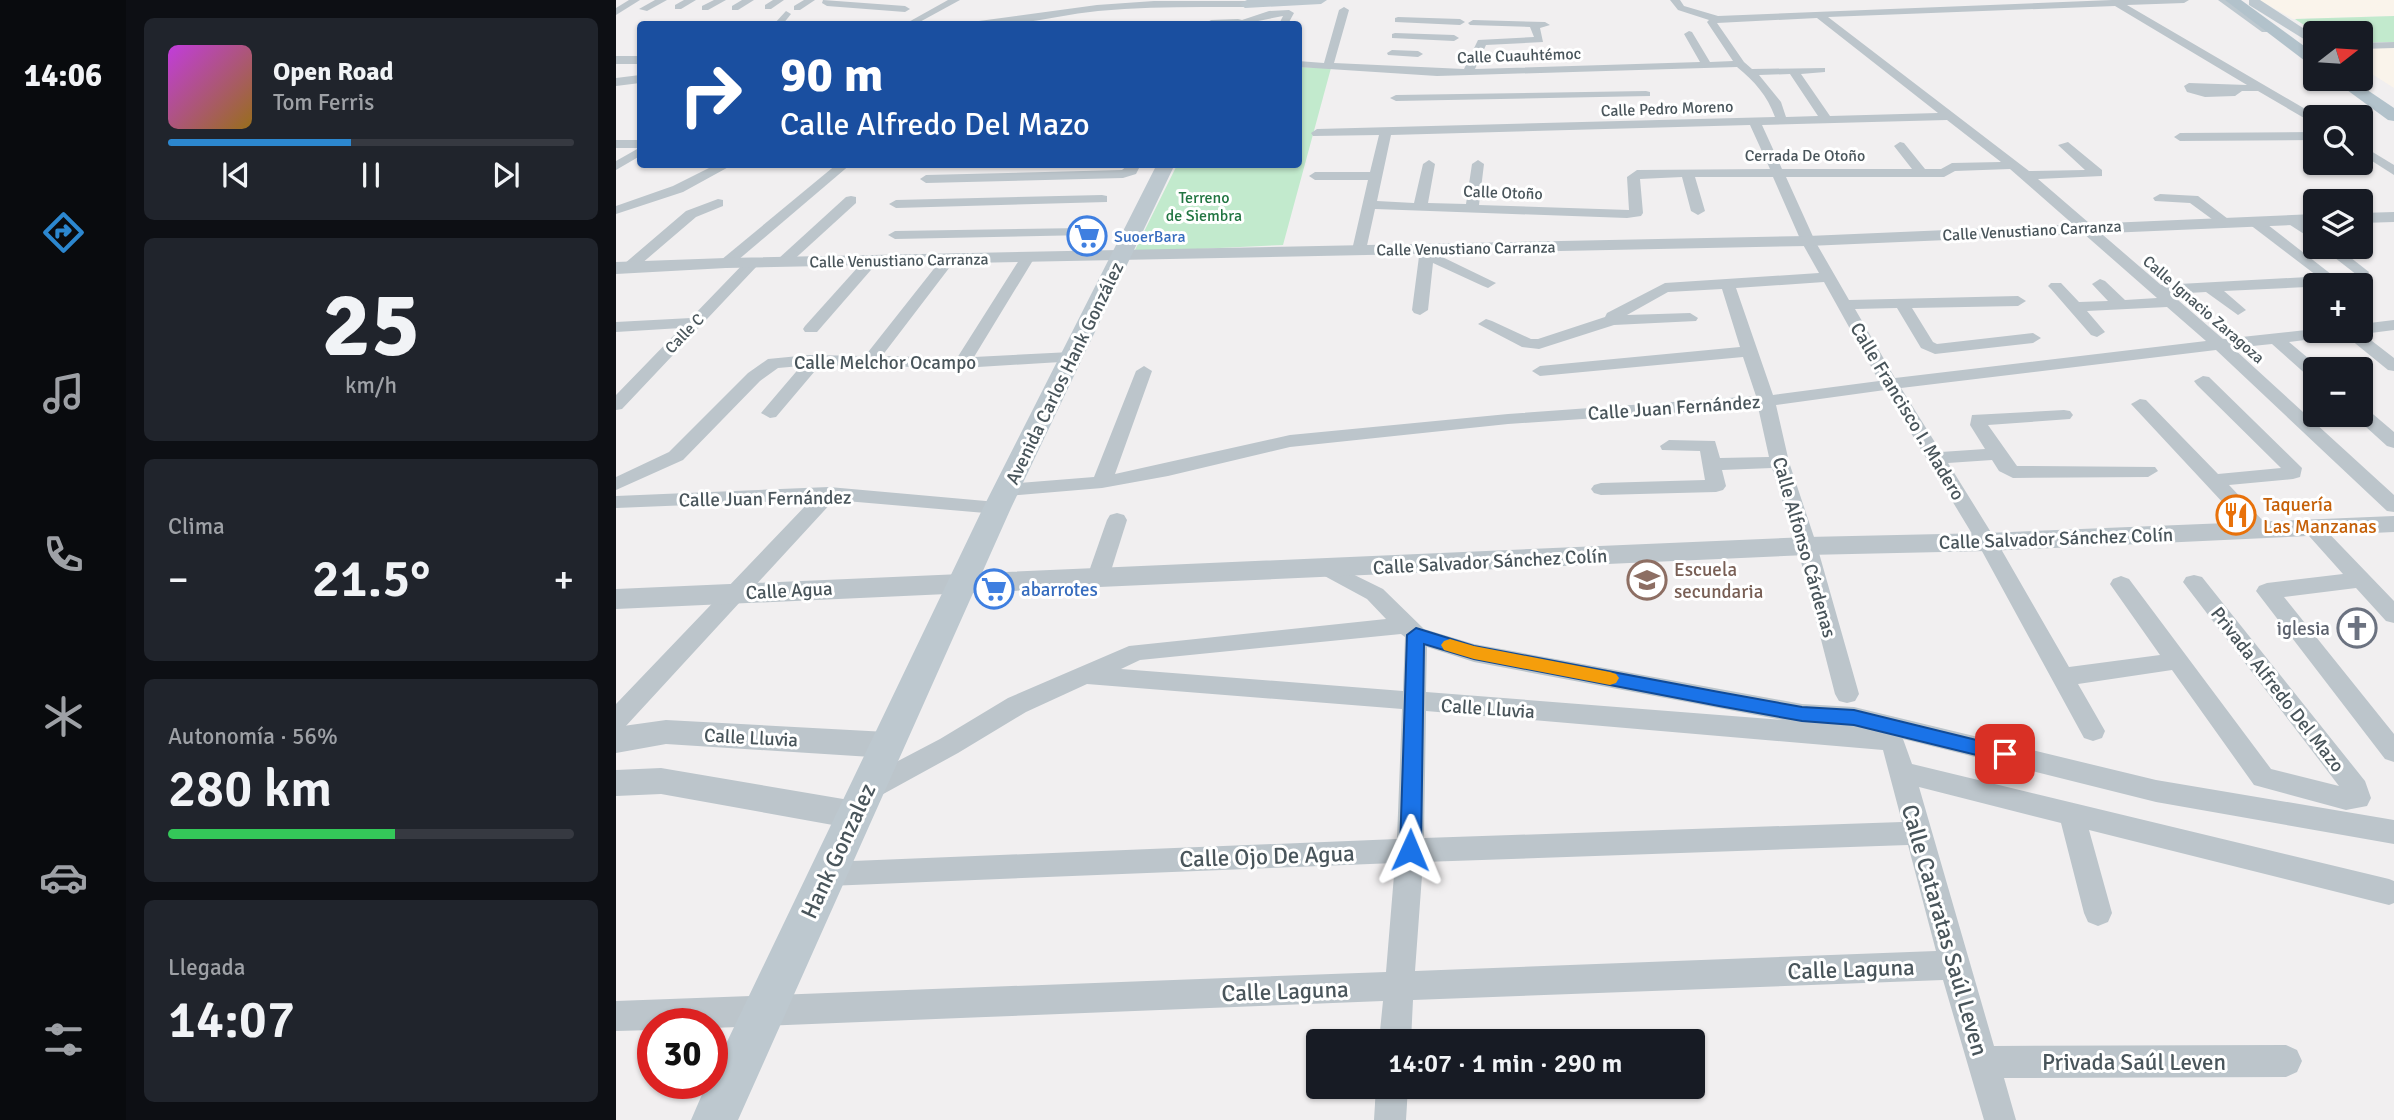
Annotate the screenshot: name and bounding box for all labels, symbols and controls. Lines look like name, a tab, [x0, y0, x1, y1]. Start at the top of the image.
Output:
north arrow	[2303, 21, 2373, 91]
map controls	[2303, 21, 2373, 427]
street label: Calle Cuauhtémoc	[1457, 44, 1581, 68]
text: 90 m	[780, 45, 883, 105]
icon: right	[665, 49, 756, 140]
text: 14:06	[24, 56, 102, 95]
text: Open Road	[273, 56, 394, 88]
text: Tom Ferris	[273, 88, 374, 117]
street label: Calle Pedro Moreno	[1600, 97, 1734, 121]
text: Calle Alfredo Del Mazo	[780, 105, 1090, 144]
button: search	[2303, 105, 2373, 175]
street label: Cerrada De Otoño	[1745, 146, 1865, 166]
icon: previous	[217, 156, 255, 194]
icon: pause	[352, 156, 390, 194]
icon: next	[487, 156, 525, 194]
street label: Calle Otoño	[1463, 182, 1543, 204]
park label: Terreno de Siembra	[1166, 188, 1242, 226]
button: layers	[2303, 189, 2373, 259]
icon: directions	[39, 208, 88, 257]
supermarket icon: SuoerBara	[1066, 215, 1108, 257]
street label: Calle Venustiano Carranza	[1942, 216, 2122, 246]
place label: SuoerBara	[1114, 227, 1186, 247]
street label: Calle Venustiano Carranza	[1376, 237, 1556, 261]
street label: Calle Venustiano Carranza	[809, 249, 989, 273]
street label: Calle Ignacio Zaragoza	[2138, 252, 2268, 368]
street label: Avenida Carlos Hank González	[1000, 258, 1129, 489]
text: 25	[322, 269, 420, 382]
button: +	[2303, 273, 2373, 343]
street label: Calle C	[661, 309, 709, 358]
street label: Calle Francisco I. Madero	[1845, 318, 1970, 505]
street label: Calle Melchor Ocampo	[794, 351, 976, 375]
button: −	[2303, 357, 2373, 427]
icon: music	[39, 369, 88, 418]
text: km/h	[345, 371, 397, 400]
street label: Calle Juan Fernández	[1587, 390, 1761, 426]
street label: Calle Alfonso Cárdenas	[1767, 454, 1841, 640]
street label: Calle Juan Fernández	[678, 485, 852, 513]
place label: Taquería Las Manzanas	[2263, 493, 2377, 539]
restaurant icon: Taquería Las Manzanas	[2215, 494, 2257, 536]
text: Clima	[168, 512, 225, 541]
street label: Calle Salvador Sánchez Colín	[1938, 523, 2174, 555]
icon: phone	[39, 530, 88, 579]
street label: Calle Salvador Sánchez Colín	[1372, 544, 1608, 580]
text: 21.5°	[312, 547, 430, 611]
text: −	[168, 556, 189, 603]
text: +	[553, 556, 574, 603]
place label: Escuela secundaria	[1674, 558, 1763, 604]
school or university icon: Escuela secundaria	[1626, 559, 1668, 601]
supermarket icon: abarrotes	[973, 568, 1015, 610]
street label: Calle Agua	[745, 577, 833, 605]
place label: abarrotes	[1021, 578, 1098, 602]
street label: Privada Alfredo Del Mazo	[2205, 602, 2349, 777]
church icon: iglesia	[2336, 607, 2378, 649]
place label: iglesia	[2277, 617, 2330, 641]
icon: climate	[39, 692, 88, 741]
street label: Calle Lluvia	[1440, 694, 1536, 724]
text: Autonomía · 56%	[168, 722, 338, 751]
street label: Calle Lluvia	[703, 724, 799, 752]
pin	[1975, 724, 2035, 784]
icon: arrive	[1986, 735, 2024, 773]
text: 280 km	[168, 757, 332, 821]
street label: Hank Gonzalez	[794, 779, 882, 923]
street label: Calle Cataratas Saúl Leven	[1895, 801, 1994, 1059]
position arrow	[1373, 813, 1447, 887]
street label: Calle Ojo De Agua	[1179, 839, 1355, 874]
icon: car	[39, 853, 88, 902]
text: Llegada	[168, 953, 245, 982]
street label: Calle Laguna	[1787, 953, 1915, 986]
street label: Calle Laguna	[1221, 975, 1349, 1008]
text: 14:07	[168, 988, 295, 1052]
speed limit sign: 30	[637, 1008, 728, 1099]
icon: filters	[39, 1015, 88, 1064]
text: 14:07 · 1 min · 290 m	[1389, 1048, 1622, 1080]
street label: Privada Saúl Leven	[2042, 1048, 2226, 1077]

